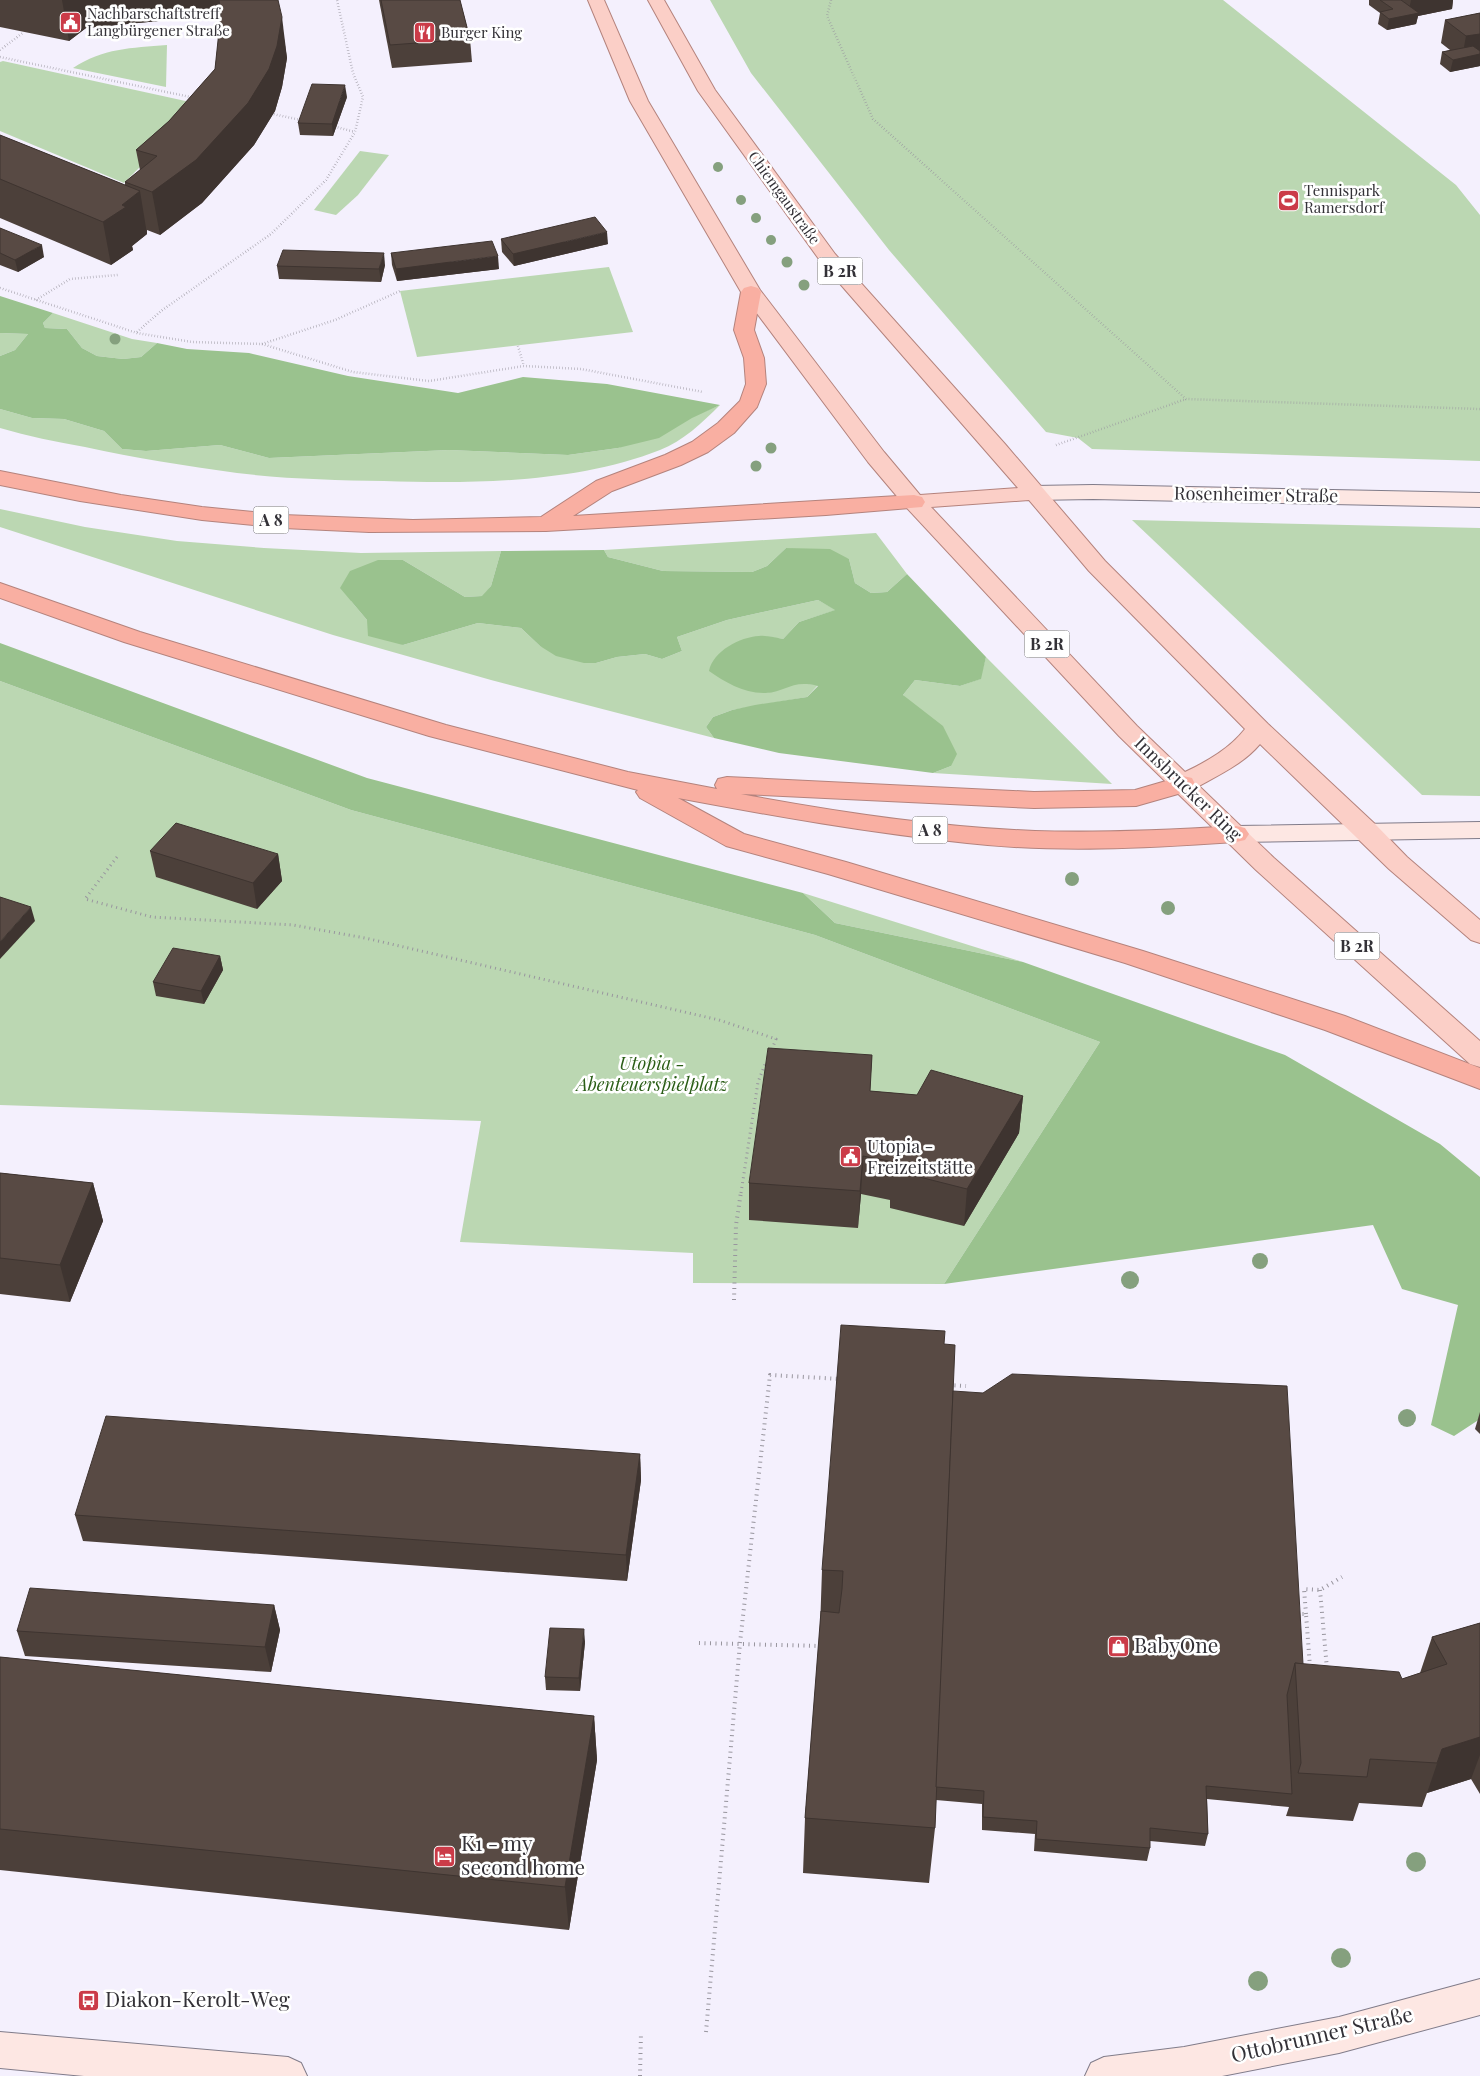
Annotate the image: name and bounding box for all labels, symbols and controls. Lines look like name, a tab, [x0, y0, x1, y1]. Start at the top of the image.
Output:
place label: Nachbarschaftstreff Langbürgener Straße	[87, 3, 230, 40]
public building icon: Nachbarschaftstreff Langbürgener Straße	[59, 11, 83, 35]
restaurant icon: Burger King	[413, 21, 437, 45]
place label: Burger King	[441, 22, 522, 42]
street label: Chiemgaustraße	[744, 147, 825, 248]
place label: Tennispark Ramersdorf	[1304, 180, 1385, 217]
sports icon: Tennispark Ramersdorf	[1276, 188, 1300, 212]
road number: B 2R	[818, 258, 862, 284]
street label: Rosenheimer Straße	[1174, 481, 1338, 507]
road number: A 8	[254, 506, 288, 534]
road number: B 2R	[1024, 630, 1070, 658]
street label: Innsbrucker Ring	[1130, 731, 1248, 846]
road number: A 8	[912, 816, 948, 844]
road number: B 2R	[1334, 932, 1380, 959]
park label: Utopia - Abenteuerspielplatz	[574, 1051, 729, 1096]
place label: Utopia - Freizeitstätte	[867, 1134, 973, 1179]
public building icon: Utopia - Freizeitstätte	[839, 1145, 863, 1169]
place label: BabyOne	[1134, 1630, 1218, 1658]
shop icon: BabyOne	[1106, 1634, 1130, 1658]
place label: K1 - my second home	[461, 1828, 585, 1880]
hotel icon: K1 - my second home	[433, 1844, 457, 1868]
place label: Diakon-Kerolt-Weg	[105, 1984, 290, 2012]
bus stop icon: Diakon-Kerolt-Weg	[77, 1988, 101, 2012]
street label: Ottobrunner Straße	[1228, 1999, 1415, 2068]

